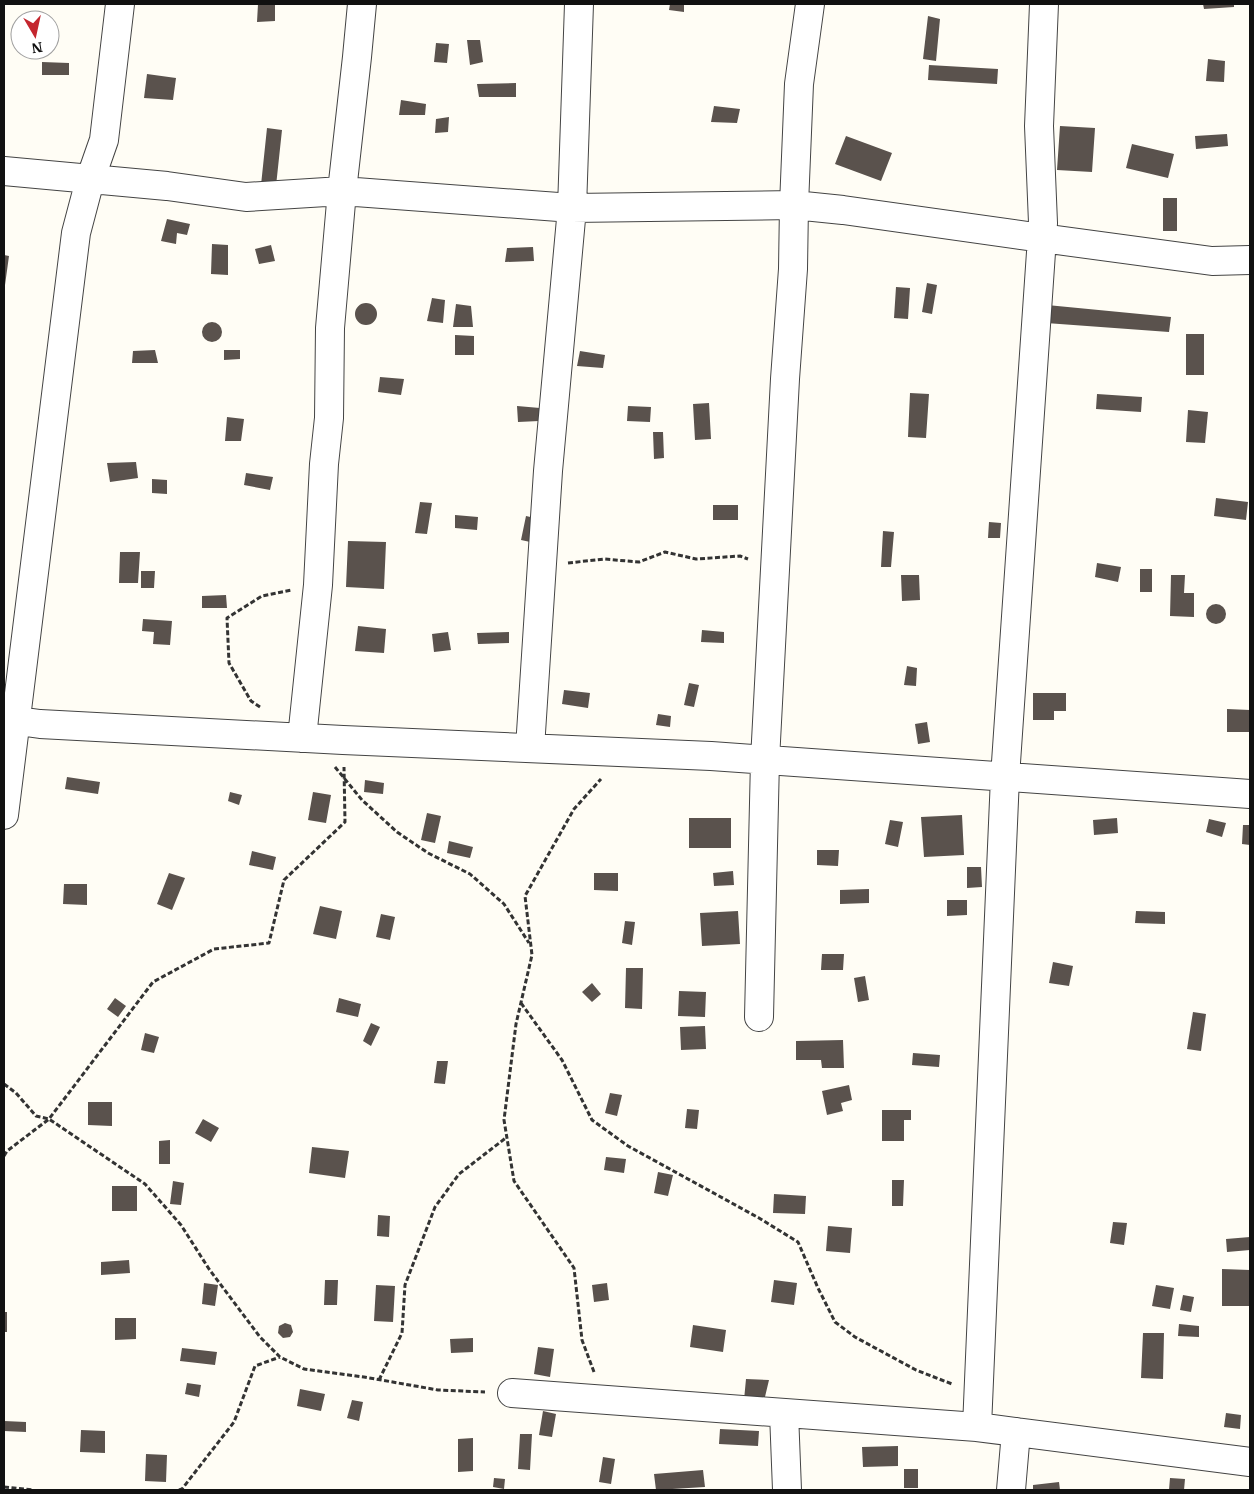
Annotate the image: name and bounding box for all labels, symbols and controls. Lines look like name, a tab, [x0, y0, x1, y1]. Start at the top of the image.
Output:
north arrow	[10, 10, 60, 60]
text: N	[30, 38, 44, 58]

